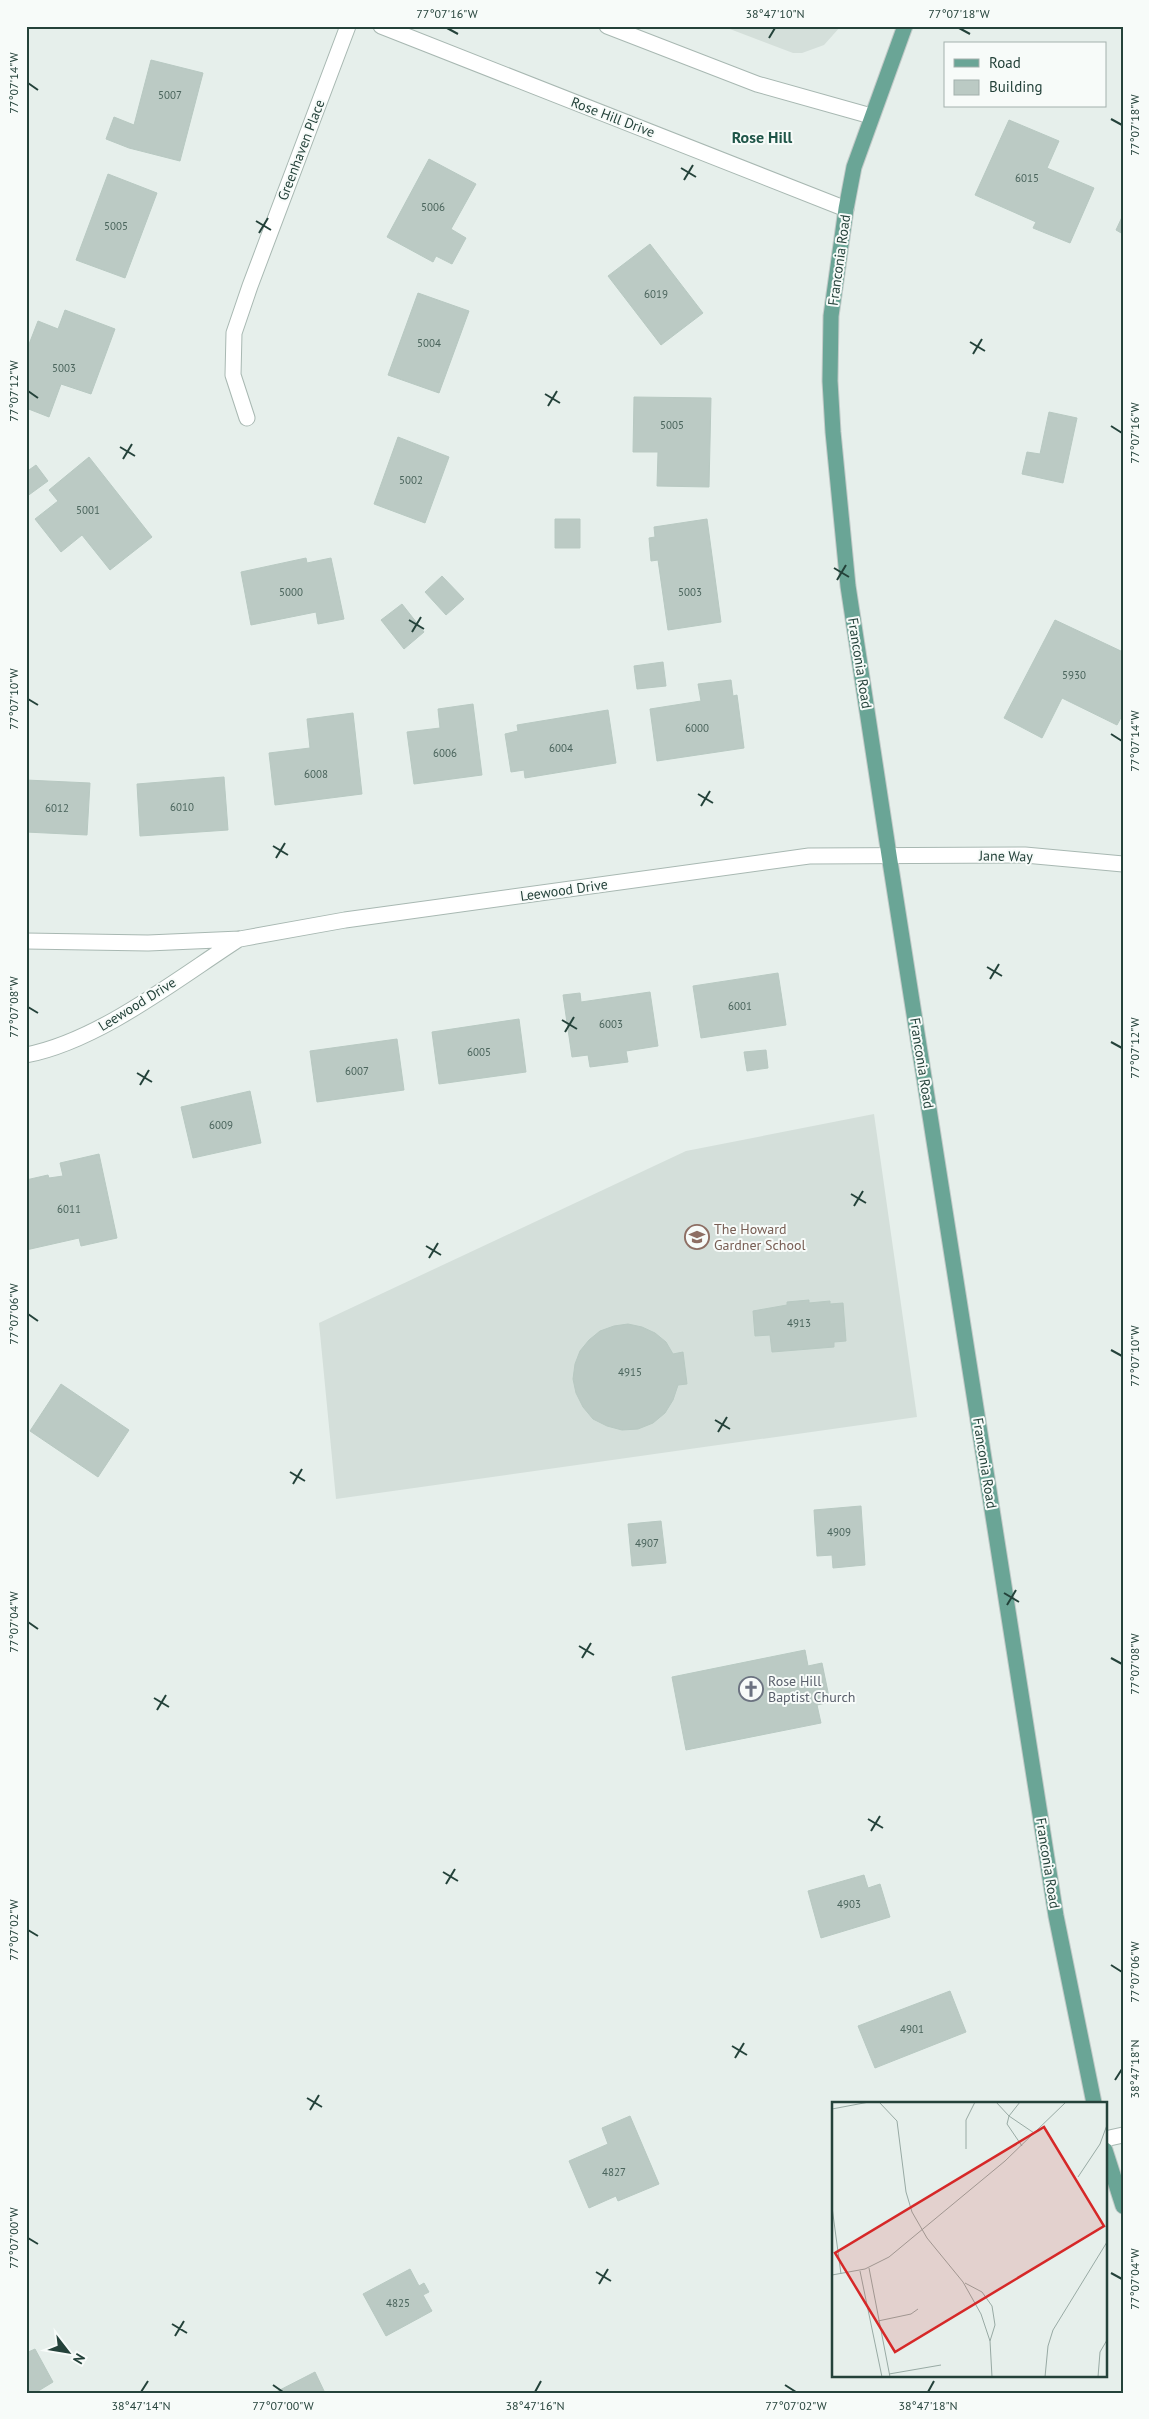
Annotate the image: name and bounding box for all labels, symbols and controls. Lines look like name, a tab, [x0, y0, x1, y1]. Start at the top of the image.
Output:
text: 77°07'16"W	[416, 6, 478, 21]
text: 38°47'10"N	[745, 6, 805, 21]
text: 77°07'18"W	[928, 6, 990, 21]
legend	[944, 42, 1106, 108]
text: 77°07'14"W	[6, 52, 21, 114]
text: Road	[989, 53, 1021, 72]
text: Building	[989, 77, 1043, 96]
house number: 5007	[158, 88, 182, 102]
street label: Rose Hill Drive	[569, 93, 657, 141]
text: 77°07'18"W	[1127, 94, 1142, 156]
street label: Greenhaven Place	[273, 97, 329, 203]
district label: Rose Hill	[732, 127, 793, 147]
house number: 6015	[1015, 171, 1039, 185]
house number: 5006	[421, 200, 445, 214]
street label: Franconia Road	[824, 213, 854, 307]
house number: 5005	[104, 219, 128, 233]
house number: 6019	[644, 287, 668, 301]
house number: 5004	[417, 336, 441, 350]
text: 77°07'12"W	[6, 360, 21, 422]
house number: 5003	[52, 361, 76, 375]
text: 77°07'16"W	[1127, 402, 1142, 464]
house number: 5005	[660, 418, 684, 432]
house number: 5002	[399, 473, 423, 487]
house number: 5001	[76, 503, 100, 517]
house number: 5000	[279, 585, 303, 599]
house number: 5003	[678, 585, 702, 599]
street label: Franconia Road	[844, 616, 876, 710]
text: 77°07'10"W	[6, 668, 21, 730]
house number: 5930	[1062, 668, 1086, 682]
text: 77°07'14"W	[1127, 710, 1142, 772]
house number: 6000	[685, 721, 709, 735]
house number: 6004	[549, 741, 573, 755]
house number: 6006	[433, 746, 457, 760]
house number: 6008	[304, 767, 328, 781]
house number: 6010	[170, 800, 194, 814]
house number: 6012	[45, 801, 69, 815]
street label: Jane Way	[978, 847, 1033, 865]
street label: Leewood Drive	[519, 875, 609, 905]
street label: Leewood Drive	[95, 973, 179, 1035]
text: 77°07'08"W	[6, 976, 21, 1038]
house number: 6001	[728, 999, 752, 1013]
street label: Franconia Road	[906, 1016, 938, 1110]
house number: 6003	[599, 1017, 623, 1031]
text: 77°07'12"W	[1127, 1017, 1142, 1079]
house number: 6005	[467, 1045, 491, 1059]
house number: 6007	[345, 1064, 369, 1078]
house number: 6009	[209, 1118, 233, 1132]
house number: 6011	[57, 1202, 81, 1216]
place label: The Howard Gardner School	[714, 1220, 806, 1254]
school or university icon: The Howard Gardner School	[684, 1224, 710, 1250]
text: 77°07'06"W	[6, 1283, 21, 1345]
house number: 4913	[787, 1316, 811, 1330]
text: 77°07'10"W	[1127, 1325, 1142, 1387]
house number: 4915	[618, 1365, 642, 1379]
street label: Franconia Road	[969, 1416, 1001, 1510]
house number: 4909	[827, 1525, 851, 1539]
house number: 4907	[635, 1536, 659, 1550]
text: 77°07'04"W	[6, 1591, 21, 1653]
text: 77°07'08"W	[1127, 1633, 1142, 1695]
place label: Rose Hill Baptist Church	[768, 1672, 856, 1706]
church icon: Rose Hill Baptist Church	[738, 1676, 764, 1702]
street label: Franconia Road	[1032, 1816, 1064, 1910]
house number: 4903	[837, 1897, 861, 1911]
text: 77°07'02"W	[6, 1899, 21, 1961]
text: 77°07'06"W	[1127, 1941, 1142, 2003]
house number: 4901	[900, 2022, 924, 2036]
text: 38°47'18"N	[1127, 2039, 1142, 2099]
inset map	[832, 2102, 1106, 2376]
house number: 4827	[602, 2165, 626, 2179]
text: 77°07'00"W	[6, 2207, 21, 2269]
text: 77°07'04"W	[1127, 2248, 1142, 2310]
house number: 4825	[386, 2296, 410, 2310]
north arrow	[42, 2326, 92, 2376]
text: N	[69, 2350, 89, 2367]
text: 38°47'14"N	[111, 2398, 171, 2413]
text: 77°07'00"W	[252, 2398, 314, 2413]
text: 38°47'16"N	[505, 2398, 565, 2413]
text: 77°07'02"W	[765, 2398, 827, 2413]
text: 38°47'18"N	[898, 2398, 958, 2413]

